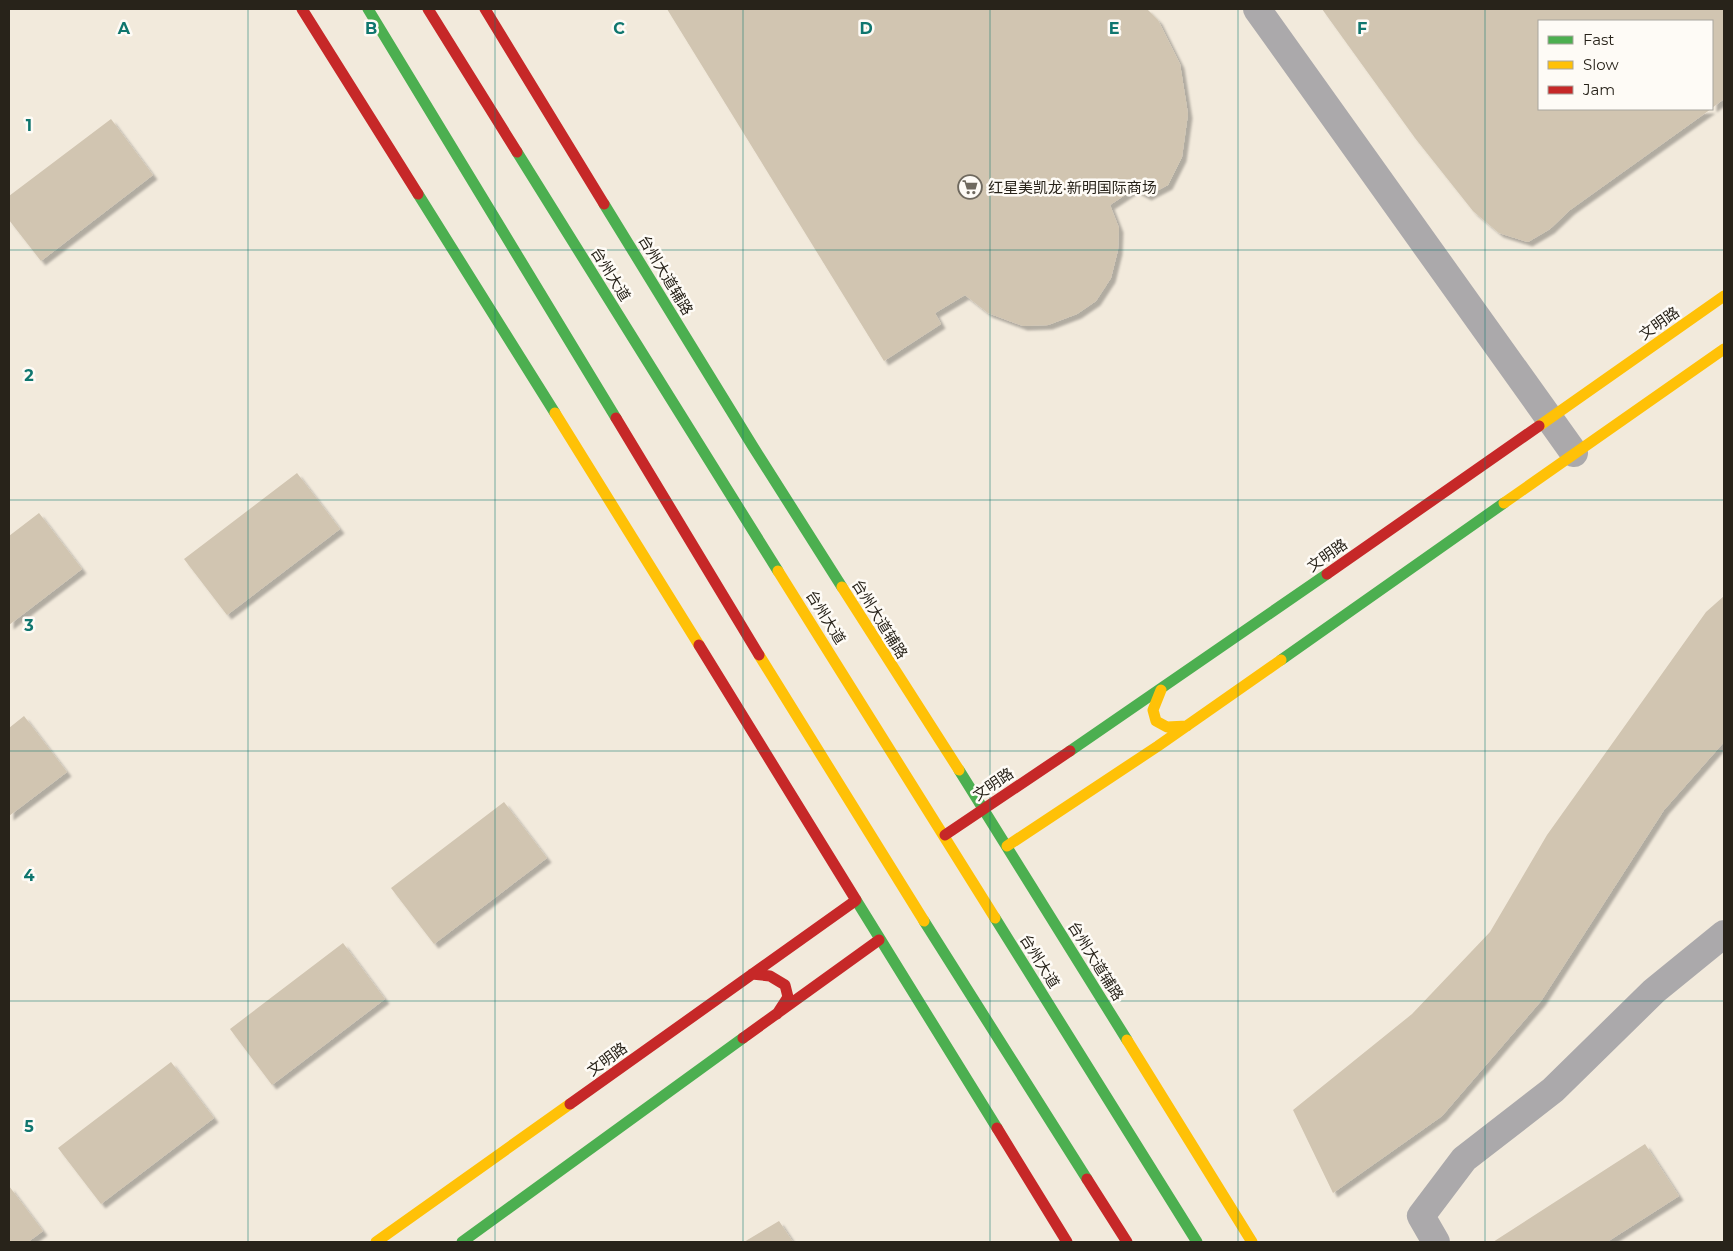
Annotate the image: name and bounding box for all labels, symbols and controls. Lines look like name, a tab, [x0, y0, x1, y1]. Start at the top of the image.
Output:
text: A	[117, 19, 131, 38]
text: B	[365, 19, 377, 38]
text: C	[613, 19, 625, 38]
text: D	[859, 19, 873, 38]
text: E	[1109, 19, 1119, 38]
text: F	[1357, 19, 1367, 38]
legend	[1538, 20, 1713, 110]
text: Fast	[1583, 30, 1614, 49]
text: Slow	[1583, 55, 1619, 74]
text: Jam	[1582, 80, 1615, 99]
text: 1	[26, 116, 32, 135]
supermarket icon: 红星美凯龙·新明国际商场	[957, 174, 983, 200]
place label: 红星美凯龙·新明国际商场	[988, 178, 1157, 197]
street label: 台州大道辅路	[635, 232, 697, 318]
street label: 台州大道	[587, 244, 635, 304]
street label: 文明路	[1635, 302, 1683, 344]
text: 2	[24, 366, 34, 385]
street label: 文明路	[1303, 534, 1351, 576]
street label: 台州大道辅路	[848, 576, 912, 662]
street label: 台州大道	[802, 587, 850, 647]
text: 3	[23, 616, 34, 635]
street label: 文明路	[969, 764, 1017, 804]
text: 4	[23, 866, 35, 885]
street label: 台州大道辅路	[1064, 918, 1128, 1004]
street label: 台州大道	[1016, 931, 1064, 991]
street label: 文明路	[583, 1038, 631, 1080]
text: 5	[24, 1117, 34, 1136]

